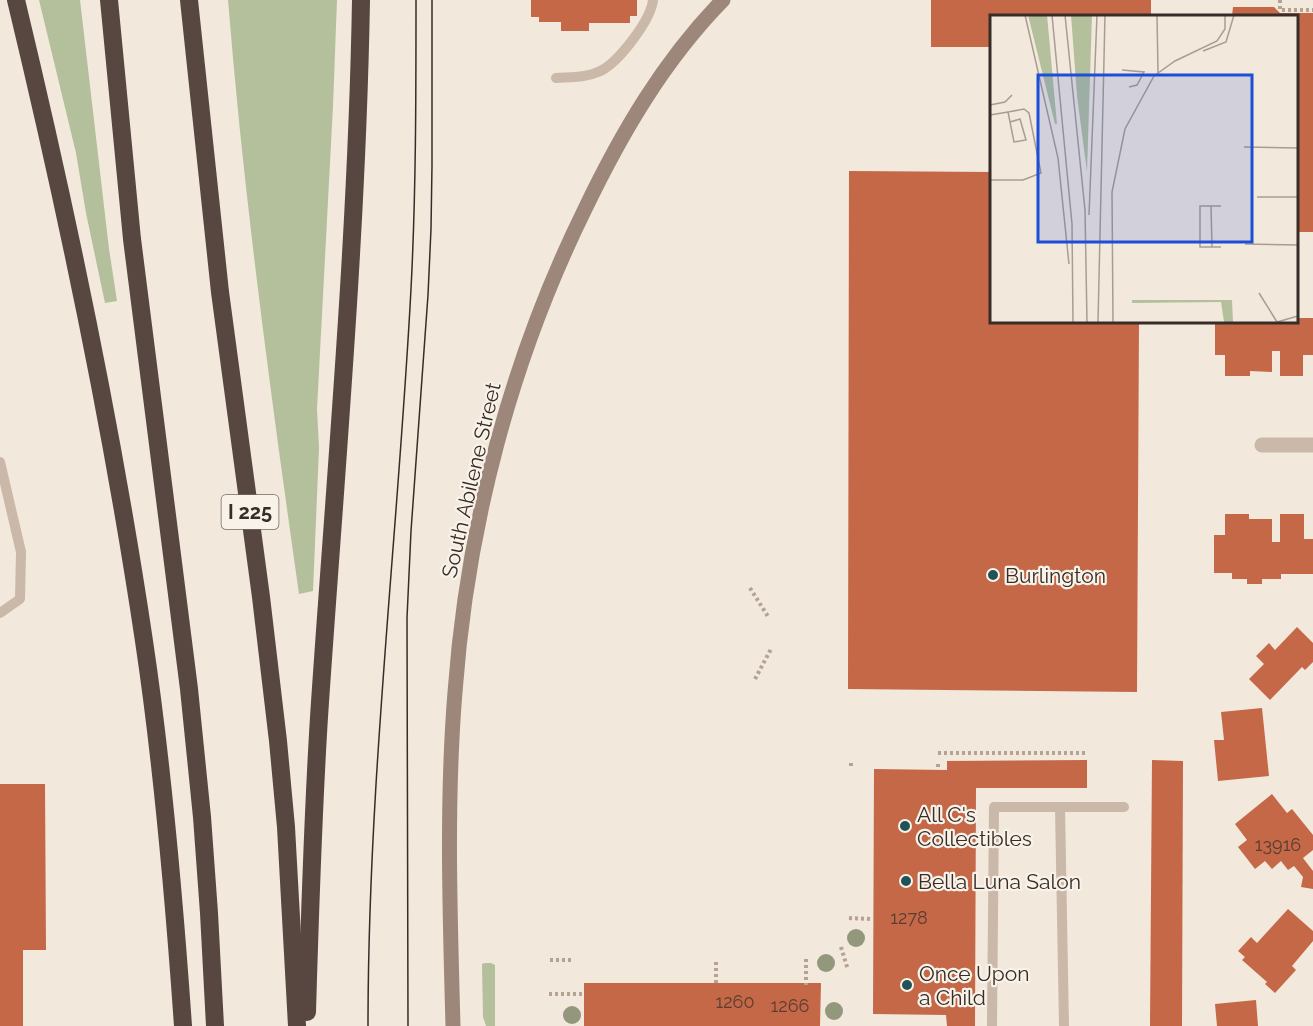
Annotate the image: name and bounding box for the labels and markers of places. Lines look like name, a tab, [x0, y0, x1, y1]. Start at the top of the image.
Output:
place label: Burlington	[1005, 563, 1106, 588]
marker: Burlington	[986, 568, 1000, 582]
place label: All C's Collectibles	[917, 802, 1032, 851]
marker: All C's Collectibles	[898, 819, 912, 833]
place label: Bella Luna Salon	[918, 869, 1081, 894]
marker: Bella Luna Salon	[899, 874, 913, 888]
place label: Once Upon a Child	[919, 961, 1029, 1010]
marker: Once Upon a Child	[900, 978, 914, 992]

